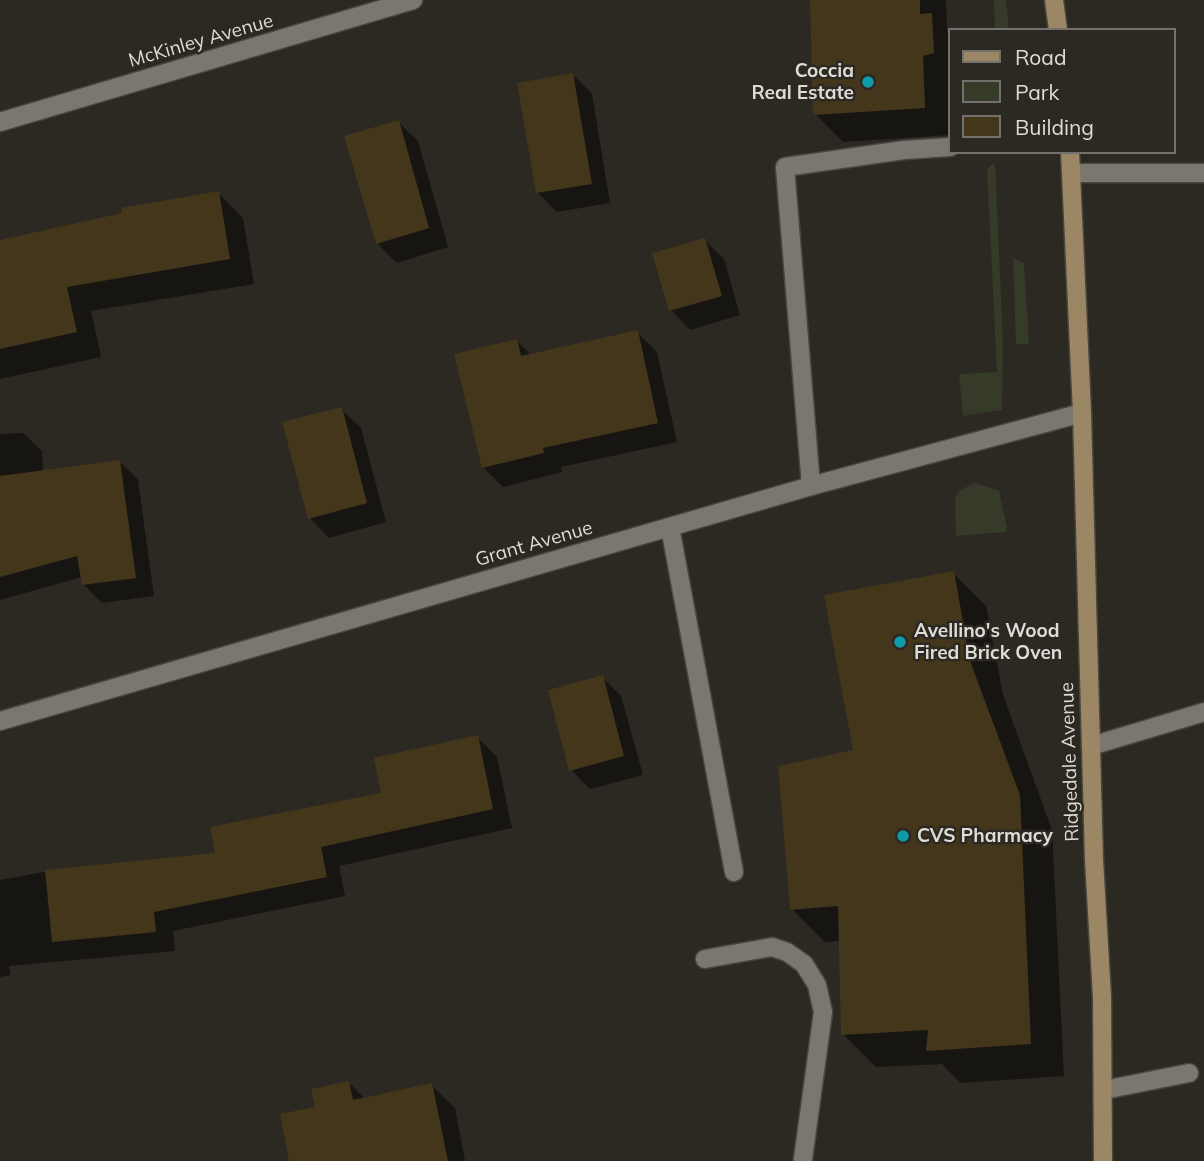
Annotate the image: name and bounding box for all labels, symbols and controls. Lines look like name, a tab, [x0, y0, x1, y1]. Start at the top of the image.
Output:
street label: McKinley Avenue	[126, 9, 276, 73]
legend	[948, 28, 1176, 154]
text: Road	[1015, 44, 1066, 70]
place label: Coccia Real Estate	[751, 60, 854, 104]
marker: Coccia Real Estate	[860, 74, 876, 90]
text: Park	[1015, 79, 1059, 105]
text: Building	[1015, 114, 1094, 140]
street label: Grant Avenue	[473, 516, 595, 572]
place label: Avellino's Wood Fired Brick Oven	[914, 620, 1062, 664]
marker: Avellino's Wood Fired Brick Oven	[892, 634, 908, 650]
street label: Ridgedale Avenue	[1056, 682, 1084, 842]
place label: CVS Pharmacy	[917, 825, 1053, 847]
marker: CVS Pharmacy	[895, 828, 911, 844]

